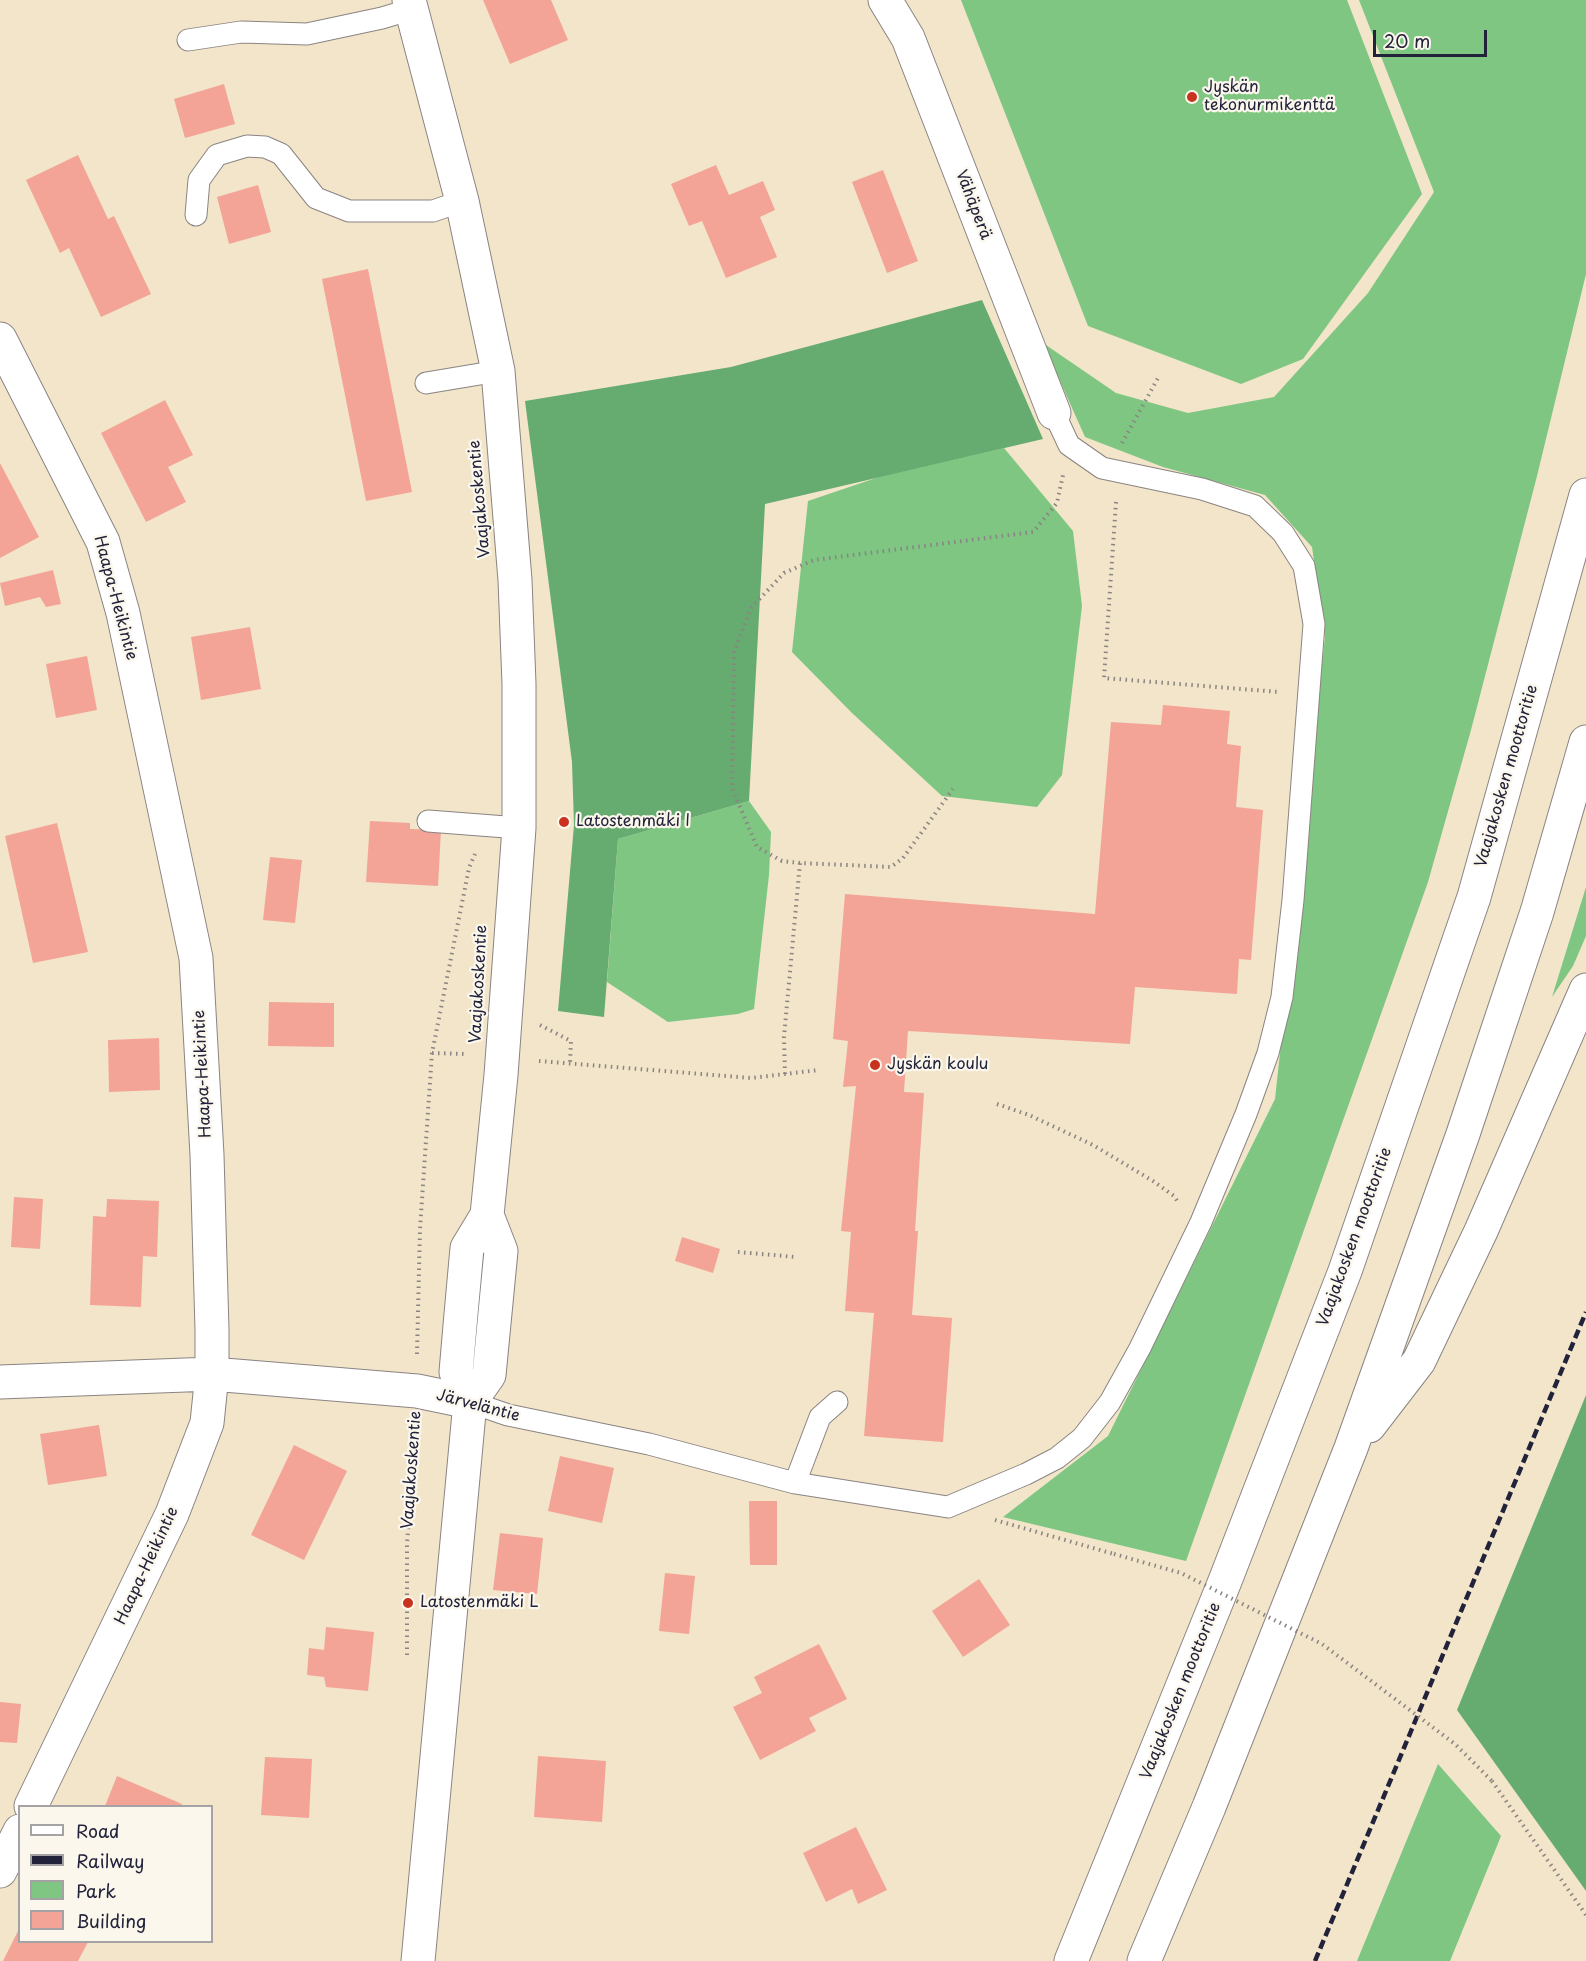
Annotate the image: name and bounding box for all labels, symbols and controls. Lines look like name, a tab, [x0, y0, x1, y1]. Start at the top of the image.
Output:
scale bar	[1376, 18, 1490, 56]
text: 20 m	[1384, 27, 1430, 54]
place label: Jyskän tekonurmikenttä	[1204, 78, 1335, 116]
marker: Jyskän tekonurmikenttä	[1185, 90, 1199, 104]
street label: Vähäperä	[951, 167, 995, 243]
street label: Vaajakoskentie	[465, 439, 495, 559]
street label: Haapa-Heikintie	[89, 534, 141, 662]
street label: Vaajakosken moottoritie	[1472, 683, 1542, 869]
place label: Latostenmäki I	[576, 812, 690, 832]
marker: Latostenmäki I	[557, 815, 571, 829]
street label: Vaajakoskentie	[466, 924, 492, 1044]
street label: Haapa-Heikintie	[190, 1010, 216, 1138]
place label: Jyskän koulu	[887, 1055, 988, 1075]
marker: Jyskän koulu	[868, 1058, 882, 1072]
street label: Vaajakosken moottoritie	[1314, 1145, 1396, 1329]
street label: Järveläntie	[434, 1386, 522, 1426]
street label: Vaajakoskentie	[398, 1410, 426, 1530]
street label: Haapa-Heikintie	[111, 1504, 183, 1628]
place label: Latostenmäki L	[420, 1593, 539, 1613]
marker: Latostenmäki L	[401, 1596, 415, 1610]
street label: Vaajakosken moottoritie	[1137, 1600, 1225, 1782]
legend	[18, 1805, 213, 1943]
text: Road	[76, 1817, 120, 1844]
text: Railway	[76, 1847, 144, 1874]
text: Park	[76, 1877, 116, 1904]
text: Building	[76, 1907, 146, 1934]

